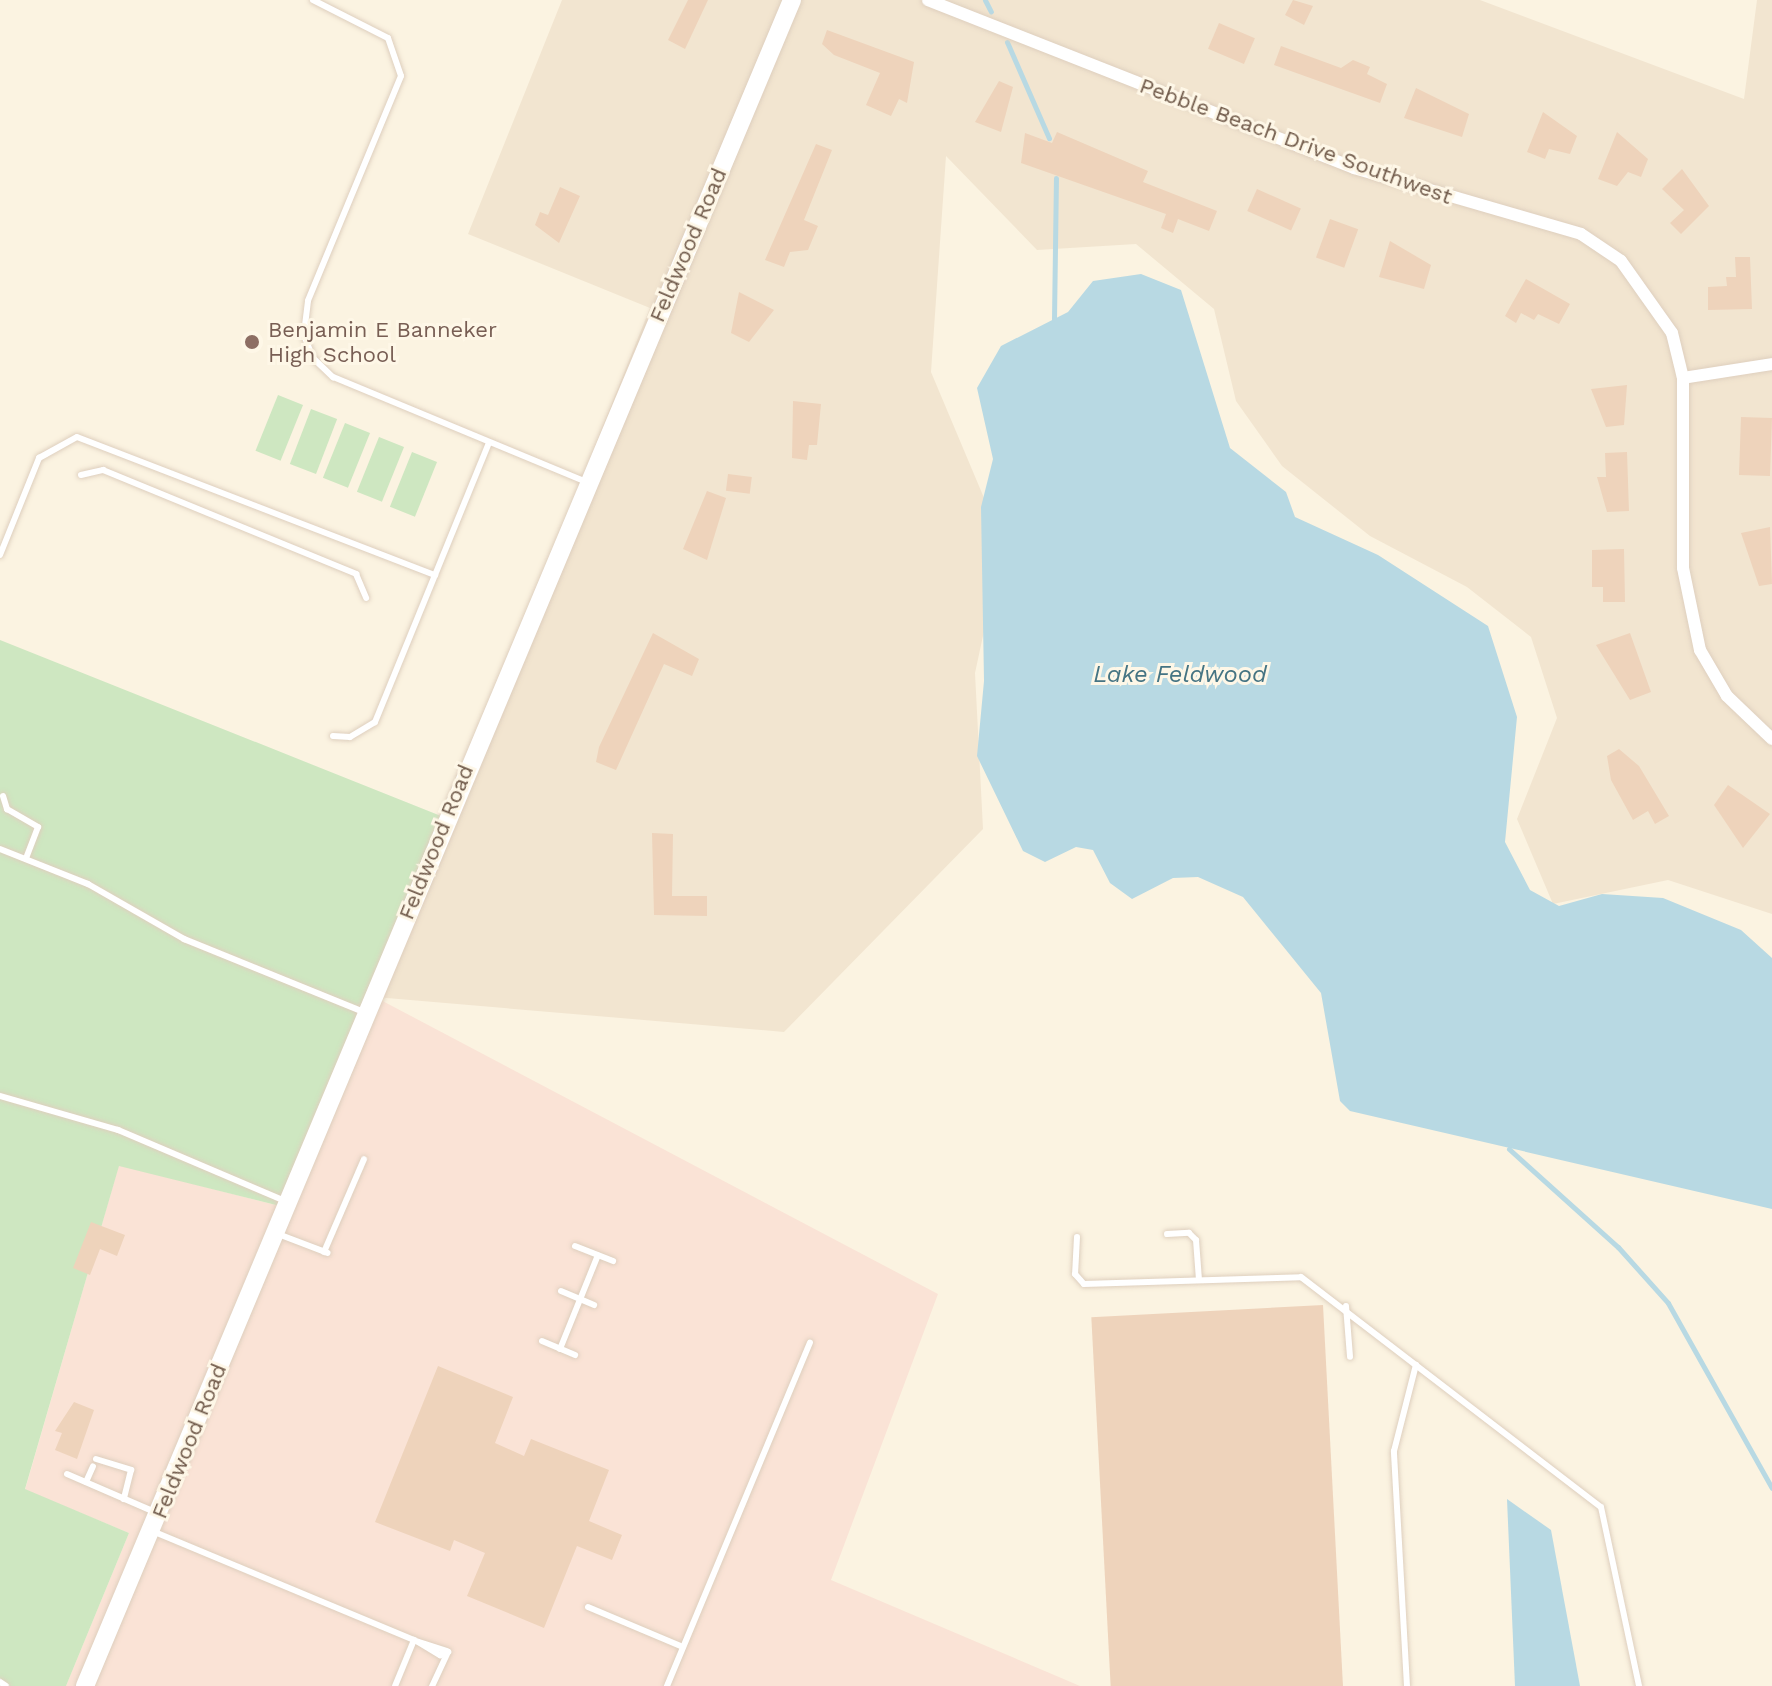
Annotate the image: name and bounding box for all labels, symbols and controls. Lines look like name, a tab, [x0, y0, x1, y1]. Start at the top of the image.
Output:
street label: Pebble Beach Drive Southwest	[1136, 72, 1456, 210]
street label: Feldwood Road	[644, 164, 732, 326]
place label: Benjamin E Banneker High School	[268, 316, 497, 368]
marker: Benjamin E Banneker High School	[243, 333, 261, 351]
water label: Lake Feldwood	[1093, 661, 1267, 689]
street label: Feldwood Road	[393, 761, 479, 923]
street label: Feldwood Road	[146, 1360, 232, 1522]

